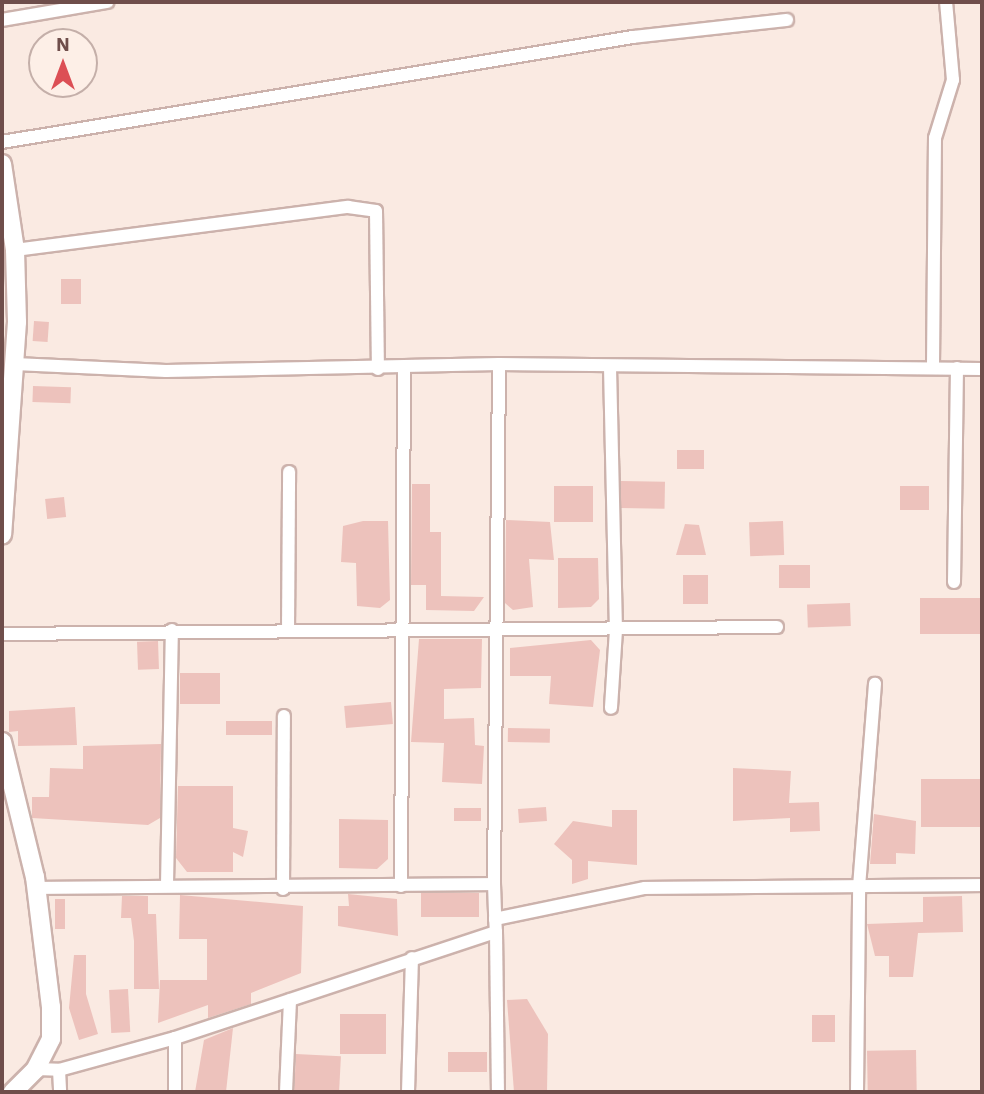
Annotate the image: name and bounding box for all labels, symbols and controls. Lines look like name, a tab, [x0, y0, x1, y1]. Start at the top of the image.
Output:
north arrow	[28, 28, 98, 98]
text: N	[56, 32, 70, 56]

